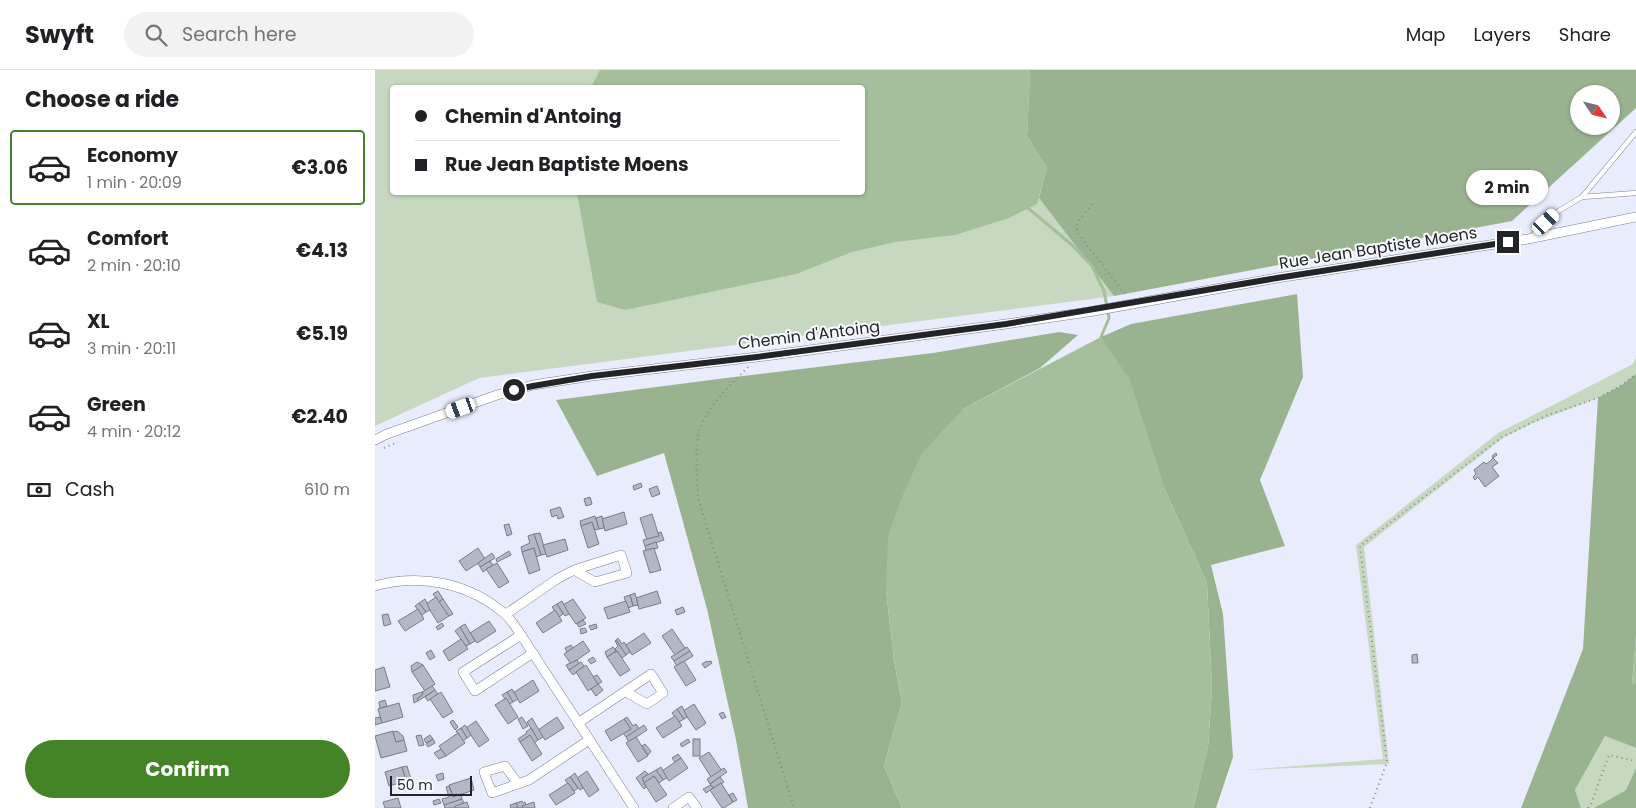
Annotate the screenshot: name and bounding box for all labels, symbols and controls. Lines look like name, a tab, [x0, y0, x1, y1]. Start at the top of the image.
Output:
search box	[124, 12, 474, 57]
text: Swyft	[25, 18, 94, 51]
icon: search	[142, 21, 170, 49]
text: Search here	[182, 21, 297, 48]
text: Map	[1406, 22, 1446, 47]
text: Layers	[1474, 22, 1531, 47]
text: Share	[1559, 22, 1611, 47]
text: Choose a ride	[25, 84, 179, 115]
north arrow	[1570, 85, 1620, 135]
map controls	[1570, 85, 1620, 135]
text: Chemin d'Antoing	[445, 103, 622, 130]
text: Economy	[87, 142, 178, 169]
icon: car	[27, 145, 72, 190]
text: Rue Jean Baptiste Moens	[445, 151, 689, 178]
text: €3.06	[292, 154, 348, 181]
callout: 2 min	[1467, 170, 1549, 204]
text: 1 min · 20:09	[87, 171, 182, 194]
text: 2 min	[1485, 176, 1529, 199]
car	[1529, 206, 1562, 238]
street label: Rue Jean Baptiste Moens	[1277, 221, 1479, 275]
text: Comfort	[87, 225, 169, 252]
icon: car	[27, 228, 72, 273]
route end	[1497, 231, 1519, 253]
text: €4.13	[296, 237, 348, 264]
text: 2 min · 20:10	[87, 254, 181, 277]
text: XL	[87, 308, 110, 335]
icon: car	[27, 311, 72, 356]
street label: Chemin d'Antoing	[737, 315, 881, 355]
text: €5.19	[296, 320, 348, 347]
text: 3 min · 20:11	[87, 337, 176, 360]
route start	[503, 379, 525, 401]
text: Green	[87, 391, 146, 418]
icon: car	[27, 394, 72, 439]
car	[444, 396, 477, 420]
text: €2.40	[291, 403, 348, 430]
text: 4 min · 20:12	[87, 420, 181, 443]
icon: cash	[25, 476, 53, 504]
text: Cash	[65, 476, 115, 503]
text: 610 m	[304, 478, 350, 501]
button: Confirm	[25, 740, 350, 798]
scale bar	[390, 773, 473, 796]
text: 50 m	[397, 775, 433, 795]

